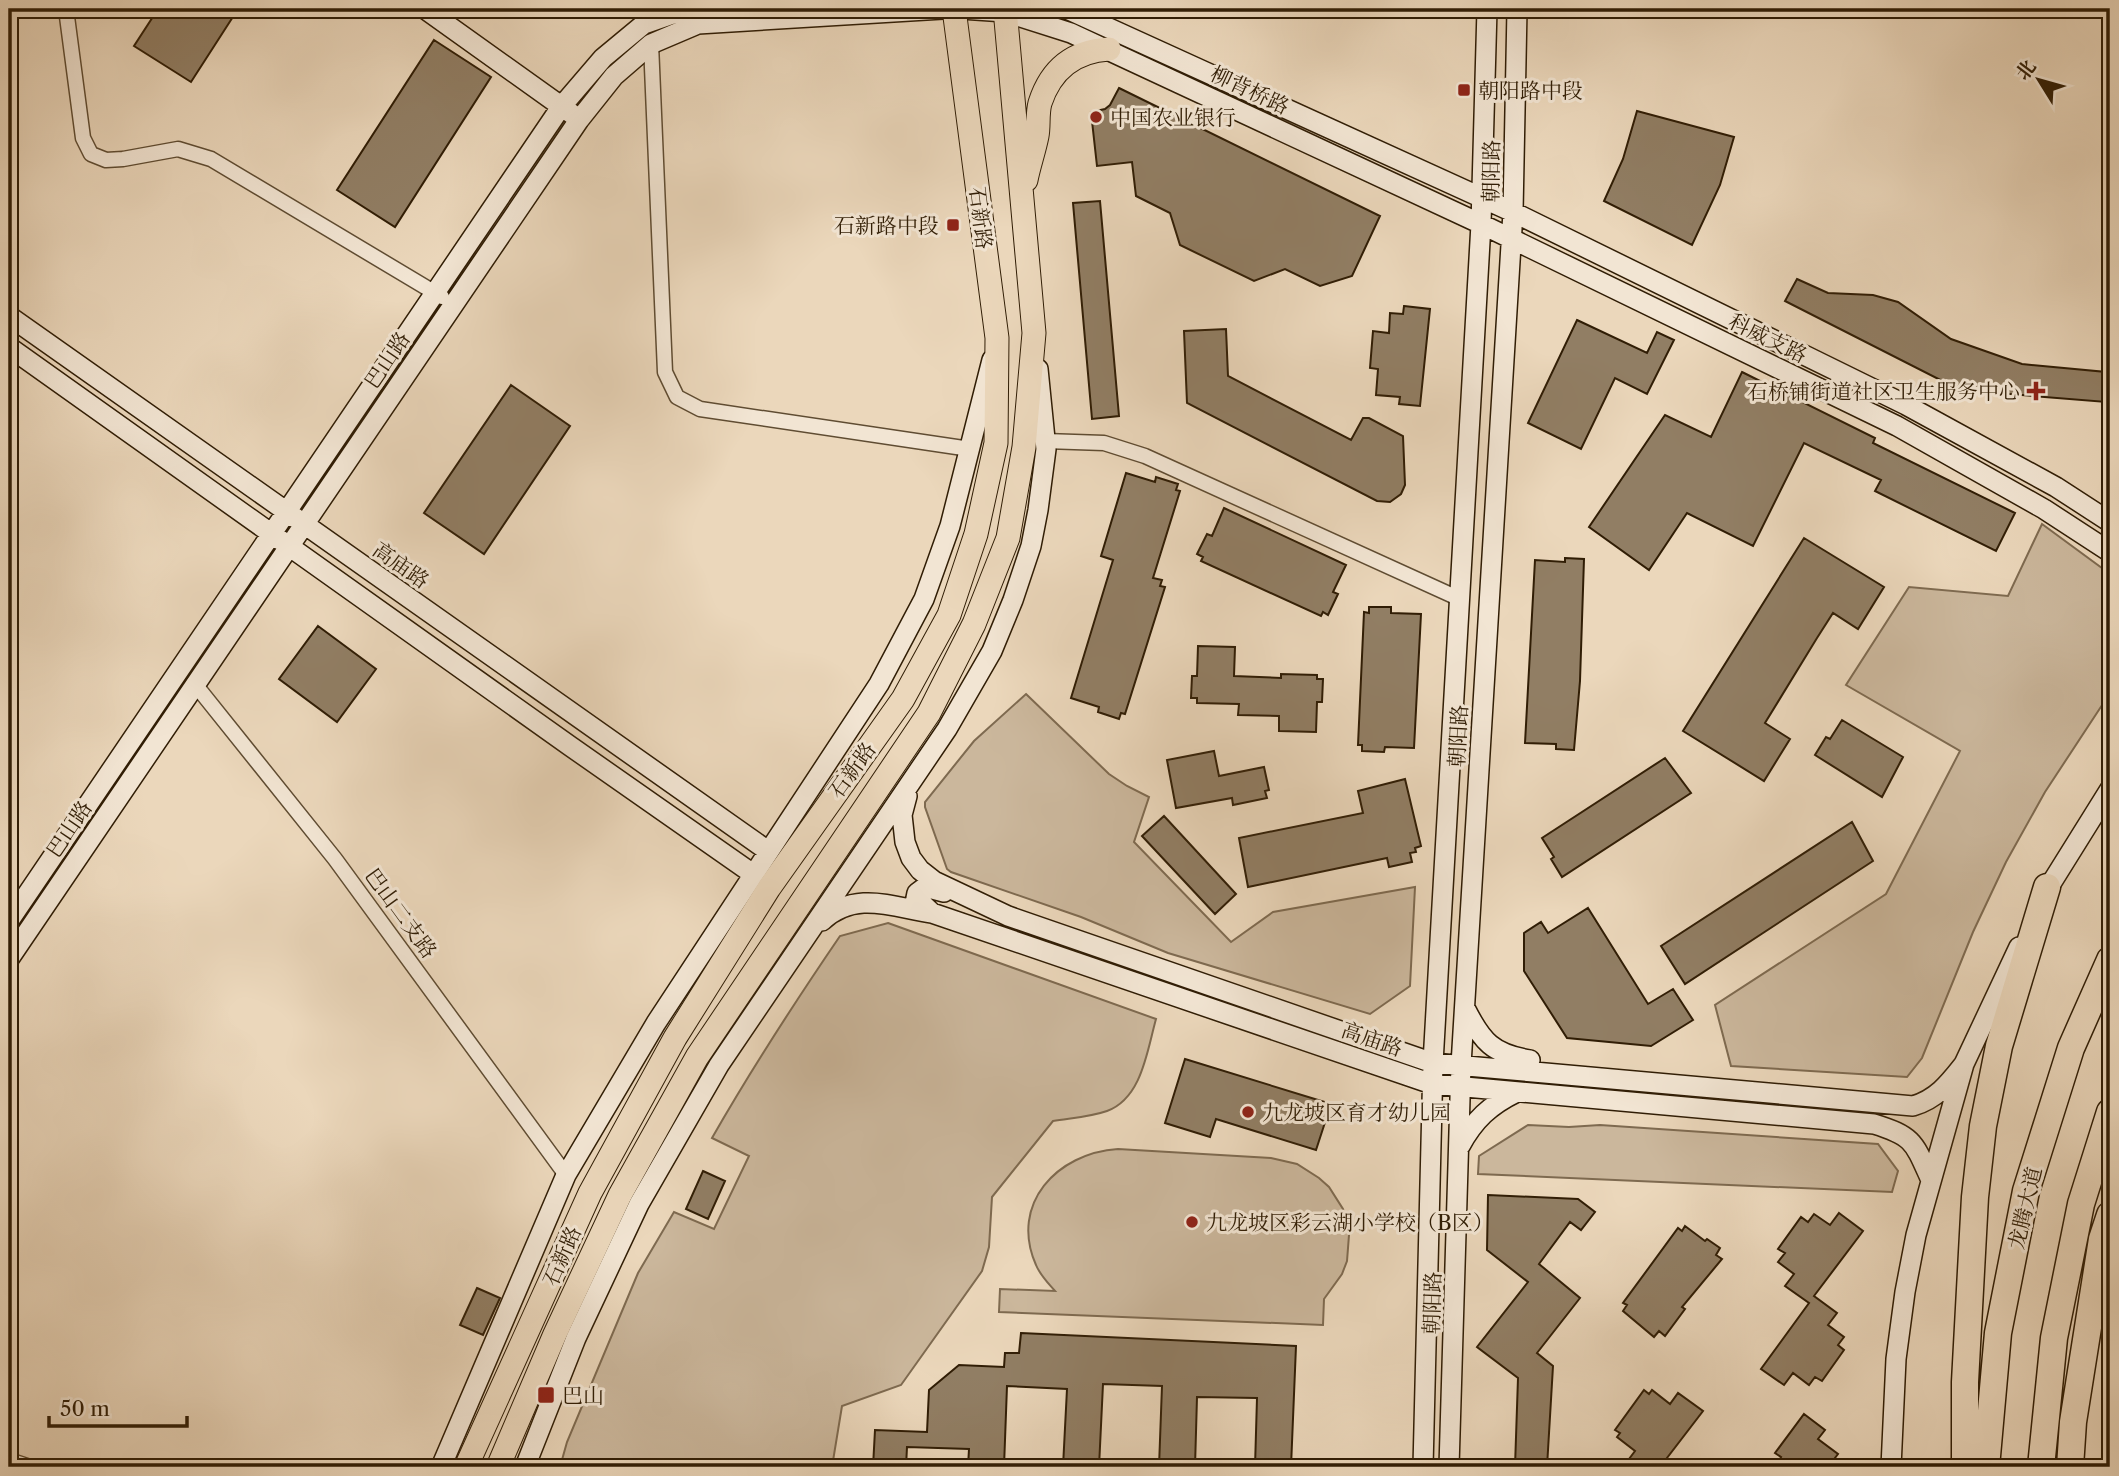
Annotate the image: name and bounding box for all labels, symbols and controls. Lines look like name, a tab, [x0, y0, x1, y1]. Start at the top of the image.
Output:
north arrow	[2004, 46, 2074, 116]
text: 北	[2011, 56, 2041, 85]
street label: 柳背桥路	[1207, 61, 1293, 119]
place label: 朝阳路中段	[1478, 78, 1583, 103]
marker: 朝阳路中段	[1456, 82, 1472, 98]
place label: 中国农业银行	[1110, 105, 1236, 130]
marker: 中国农业银行	[1088, 109, 1104, 125]
street label: 朝阳路	[1478, 139, 1504, 203]
street label: 石新路	[965, 185, 997, 251]
place label: 石新路中段	[834, 213, 939, 238]
marker: 石新路中段	[945, 217, 961, 233]
street label: 科威支路	[1725, 308, 1811, 368]
street label: 巴山路	[359, 327, 415, 393]
place label: 石桥铺街道社区卫生服务中心	[1747, 379, 2020, 404]
marker: 石桥铺街道社区卫生服务中心	[2026, 381, 2046, 401]
street label: 高庙路	[368, 537, 434, 593]
street label: 朝阳路	[1444, 704, 1472, 768]
street label: 石新路	[823, 737, 881, 803]
street label: 巴山路	[41, 796, 97, 862]
street label: 巴山二支路	[360, 863, 442, 963]
street label: 高庙路	[1338, 1017, 1406, 1061]
place label: 九龙坡区育才幼儿园	[1262, 1100, 1451, 1125]
marker: 九龙坡区育才幼儿园	[1240, 1104, 1256, 1120]
street label: 龙腾大道	[2003, 1164, 2047, 1252]
place label: 九龙坡区彩云湖小学校（B区）	[1206, 1210, 1494, 1235]
marker: 九龙坡区彩云湖小学校（B区）	[1184, 1214, 1200, 1230]
street label: 石新路	[538, 1222, 586, 1290]
street label: 朝阳路	[1418, 1271, 1446, 1335]
place label: 巴山	[562, 1383, 604, 1408]
scale bar	[49, 1385, 187, 1429]
marker: 巴山	[536, 1385, 556, 1405]
text: 50 m	[60, 1396, 110, 1421]

